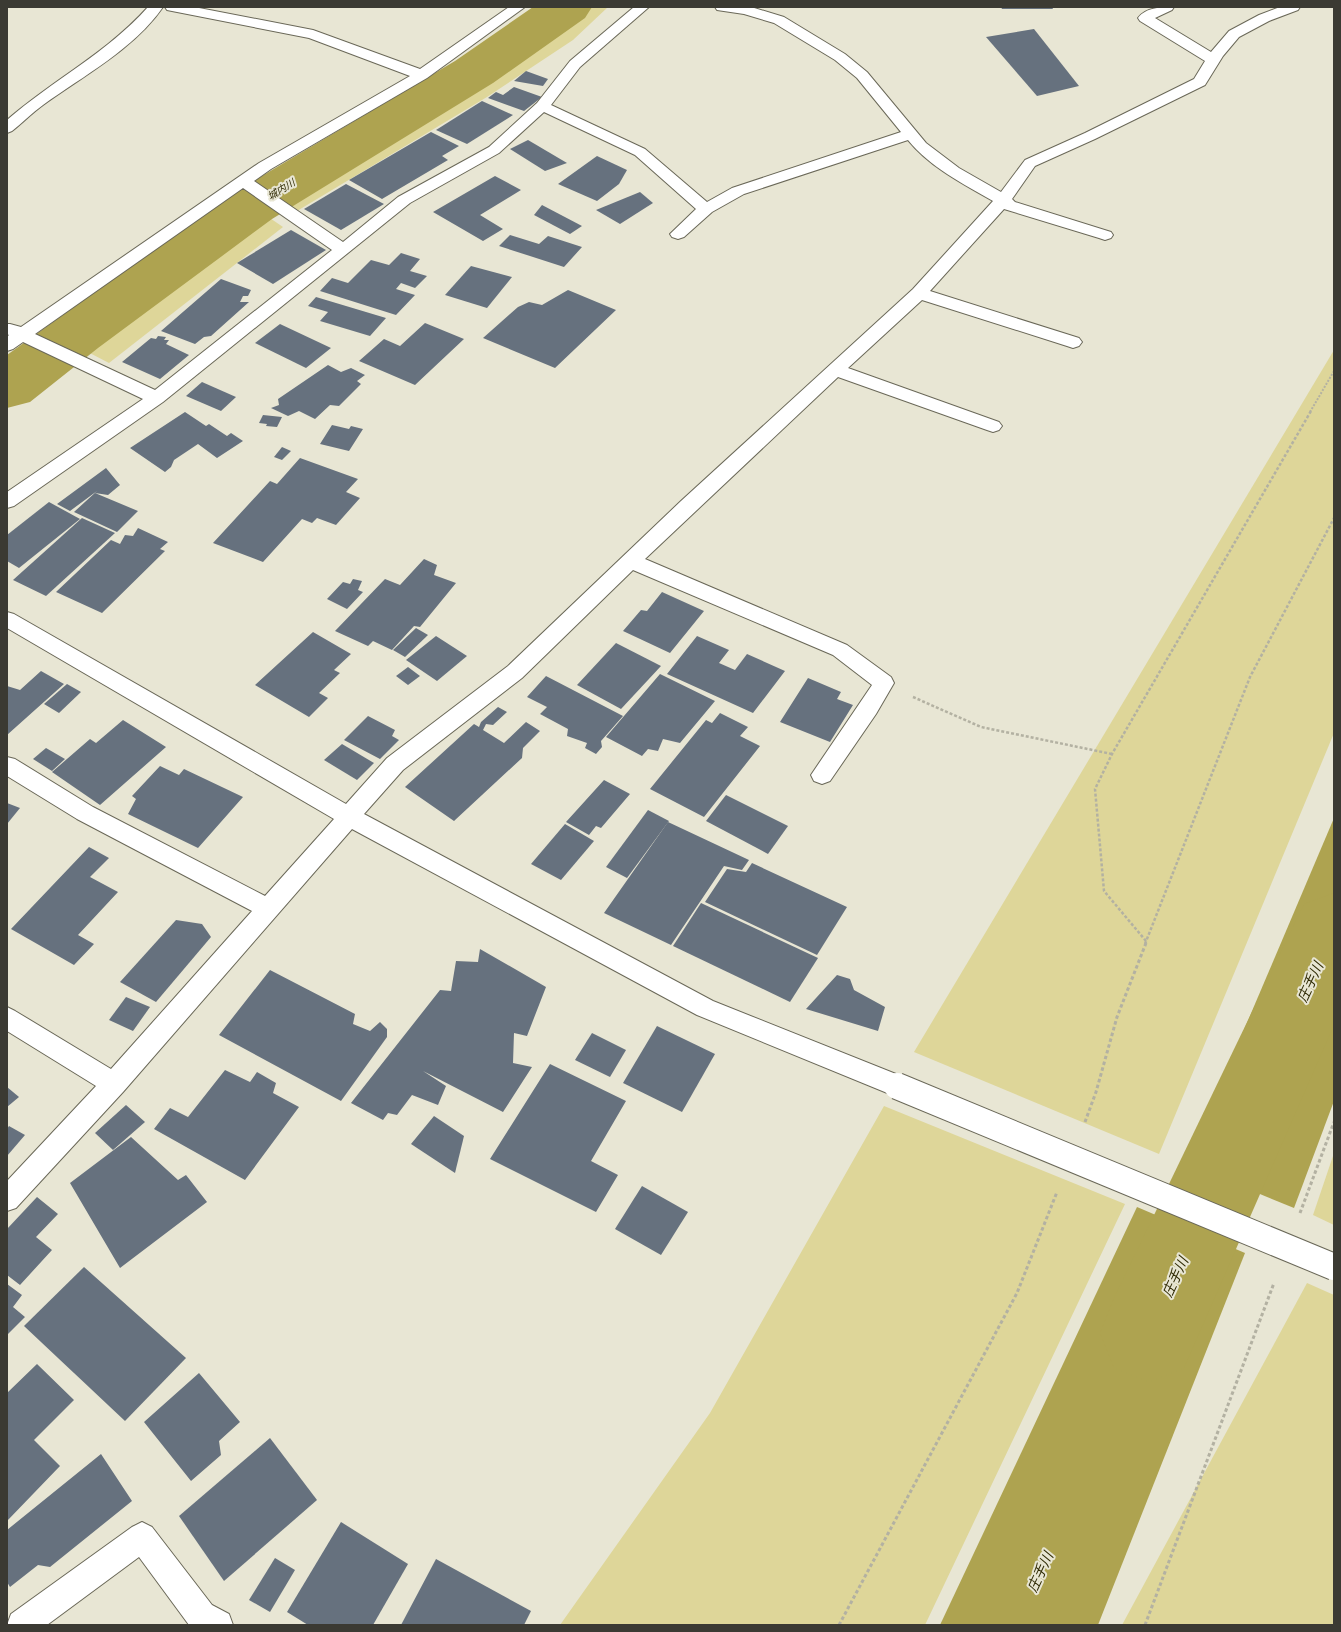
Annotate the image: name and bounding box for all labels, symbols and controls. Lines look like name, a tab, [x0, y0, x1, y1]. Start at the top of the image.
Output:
water label: 城内川	[265, 175, 298, 203]
water label: 庄手川	[1292, 957, 1328, 1005]
water label: 庄手川	[1157, 1252, 1193, 1300]
water label: 庄手川	[1022, 1547, 1058, 1595]

